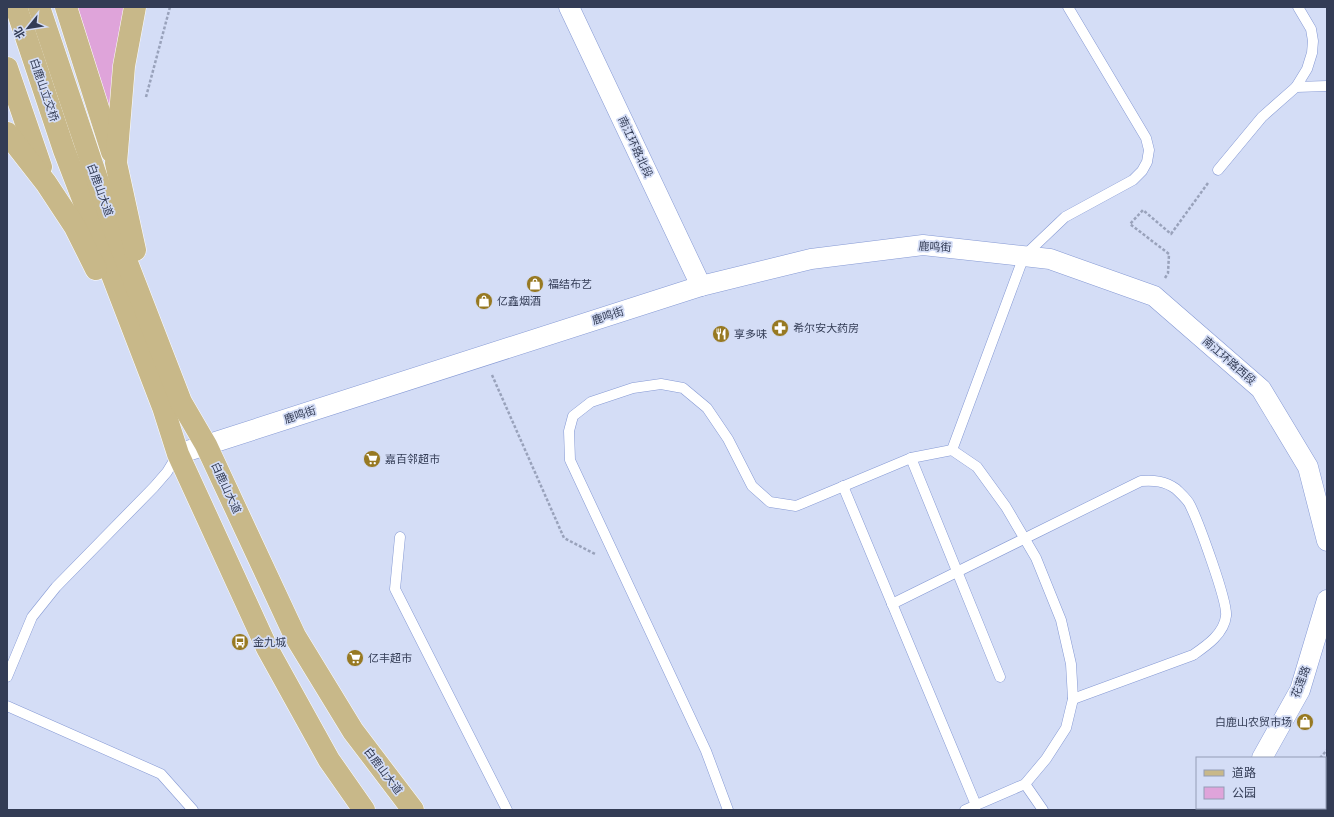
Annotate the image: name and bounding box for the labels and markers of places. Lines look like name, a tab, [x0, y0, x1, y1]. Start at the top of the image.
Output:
shop icon: 福结布艺	[525, 274, 545, 294]
place label: 福结布艺	[548, 278, 592, 290]
shop icon: 亿鑫烟酒	[474, 291, 494, 311]
place label: 亿鑫烟酒	[497, 295, 541, 307]
pharmacy icon: 希尔安大药房	[770, 318, 790, 338]
place label: 希尔安大药房	[793, 322, 859, 334]
restaurant icon: 享多味	[711, 324, 731, 344]
place label: 享多味	[734, 328, 767, 340]
supermarket icon: 嘉百邻超市	[362, 449, 382, 469]
place label: 嘉百邻超市	[385, 453, 440, 465]
bus stop icon: 金九城	[230, 632, 250, 652]
place label: 金九城	[253, 636, 286, 648]
supermarket icon: 亿丰超市	[345, 648, 365, 668]
place label: 亿丰超市	[368, 652, 412, 664]
shop icon: 白鹿山农贸市场	[1295, 712, 1315, 732]
place label: 白鹿山农贸市场	[1215, 716, 1292, 728]

